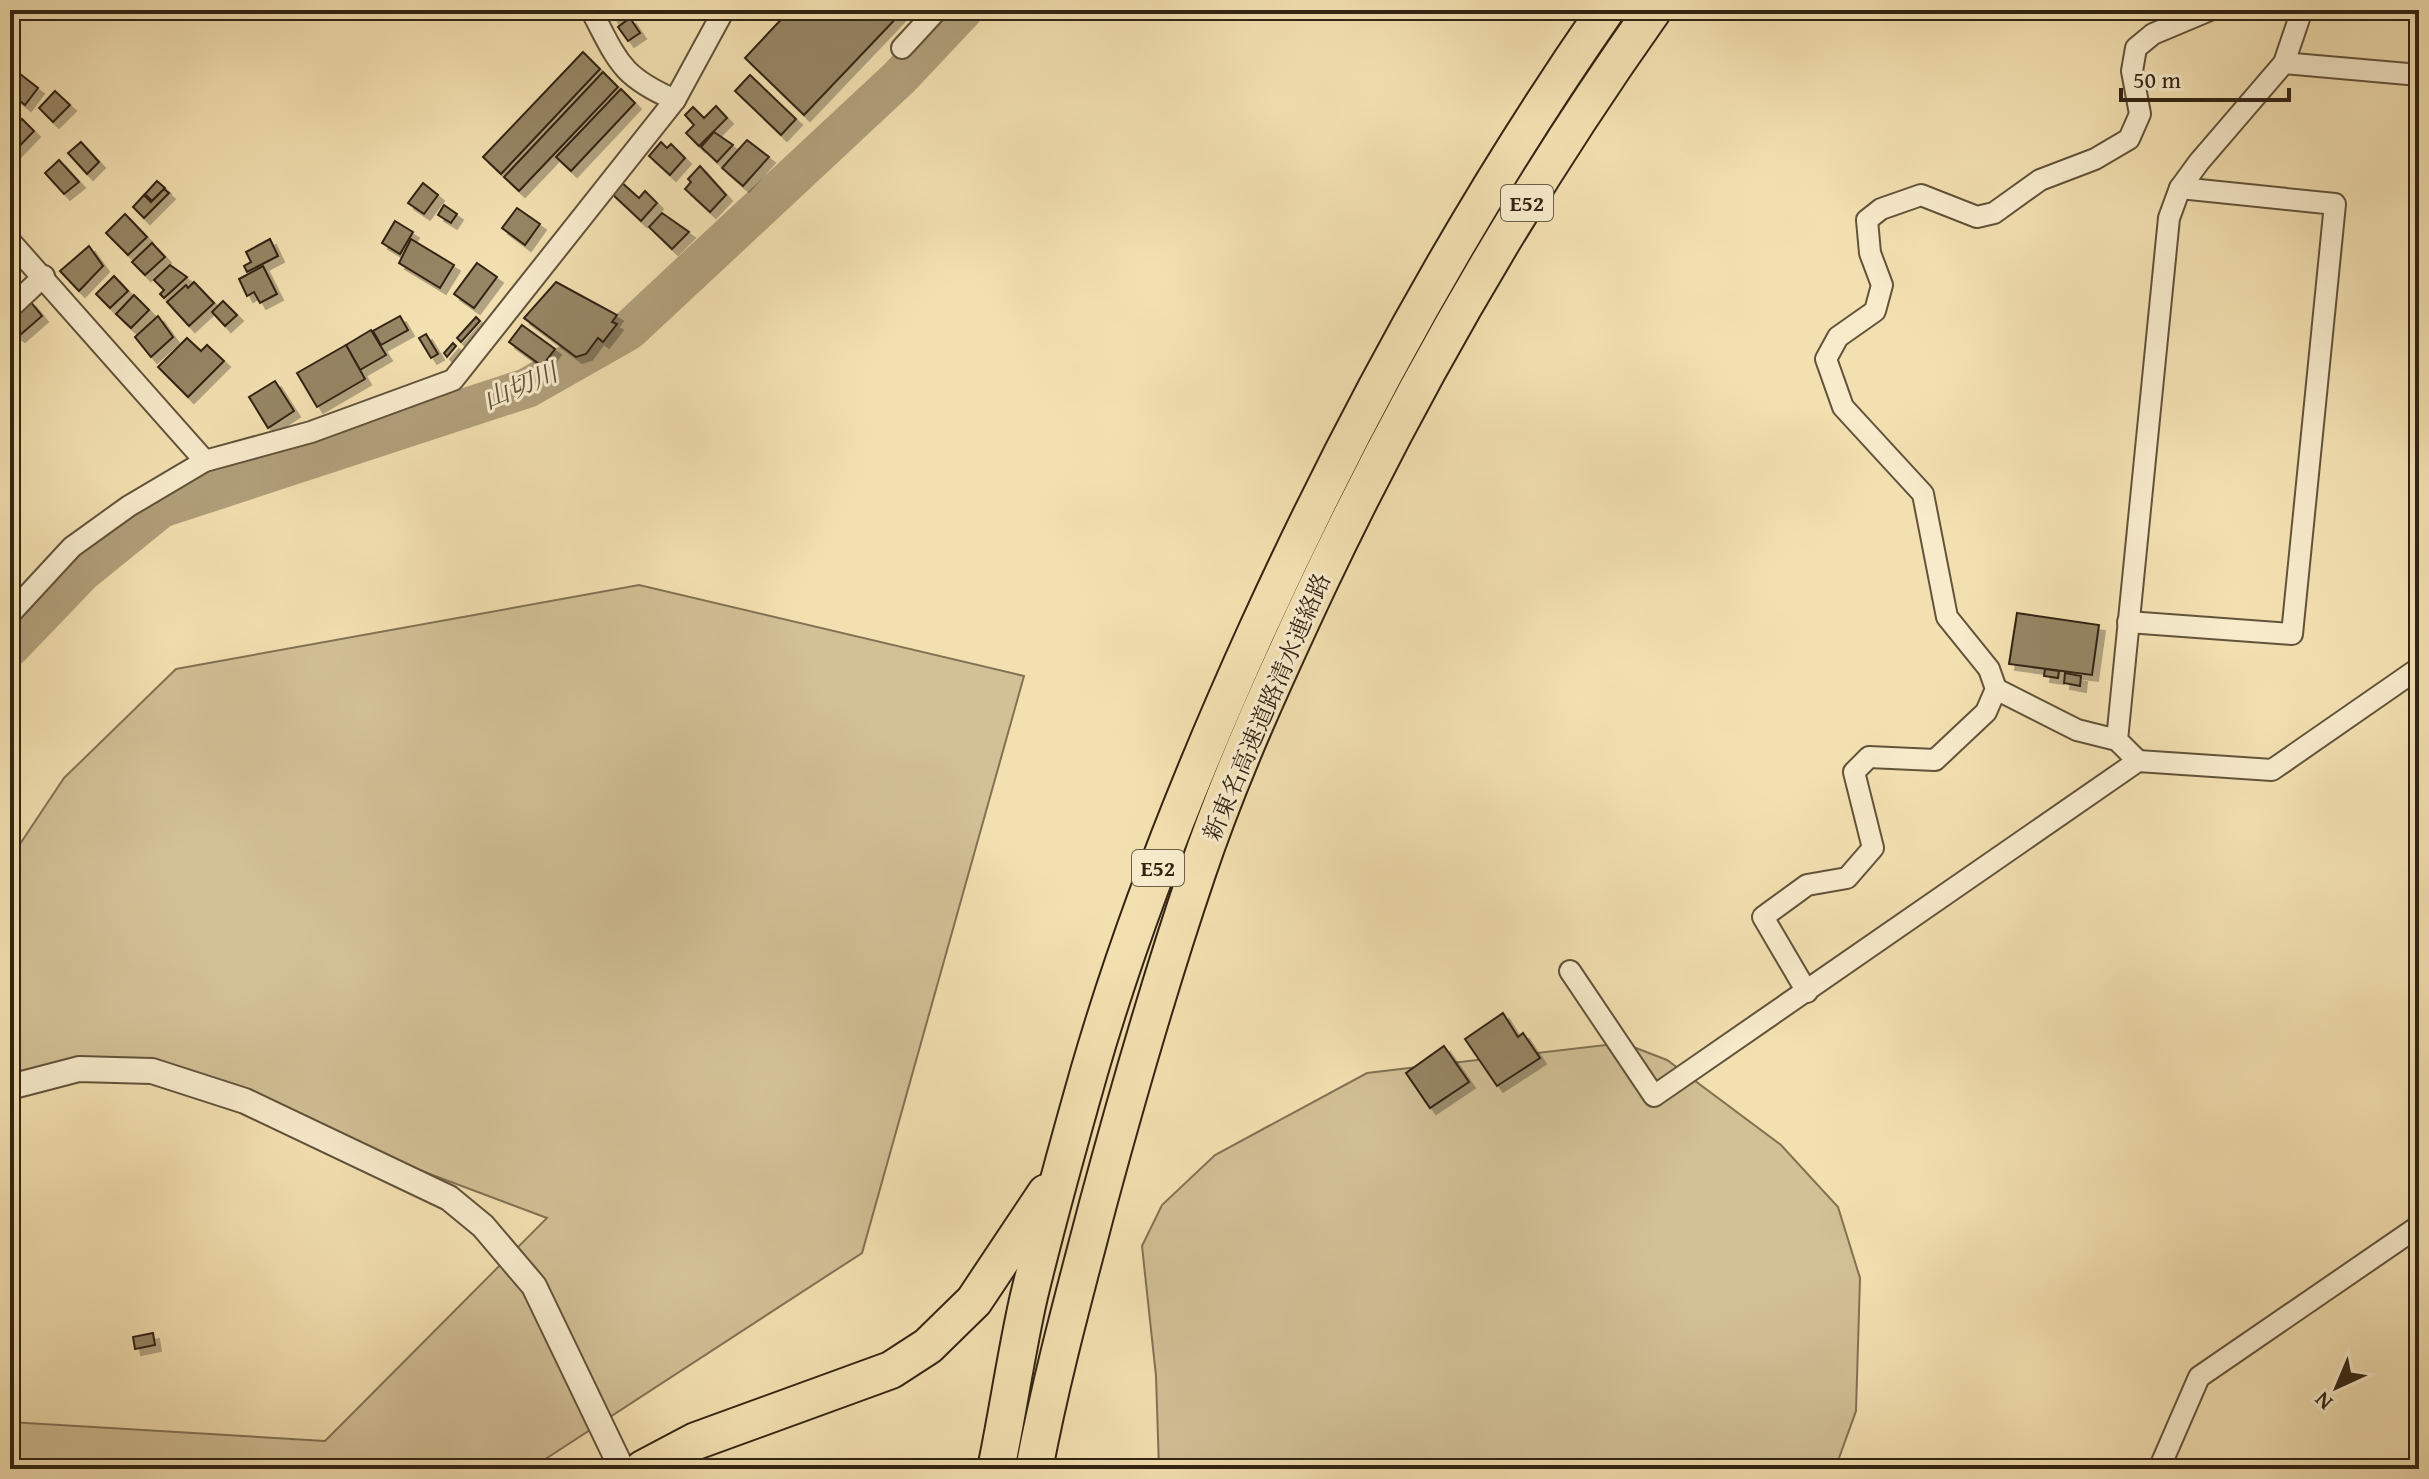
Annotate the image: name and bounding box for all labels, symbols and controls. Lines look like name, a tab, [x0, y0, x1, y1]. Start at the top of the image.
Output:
scale bar	[2121, 52, 2289, 102]
text: 50 m	[2133, 62, 2181, 97]
road number: E52	[1501, 185, 1553, 221]
water label: 山切川	[476, 351, 566, 419]
street label: 新東名高速道路清水連絡路	[1194, 567, 1339, 846]
road number: E52	[1132, 850, 1184, 886]
north arrow	[2297, 1347, 2377, 1427]
text: N	[2306, 1385, 2340, 1418]

